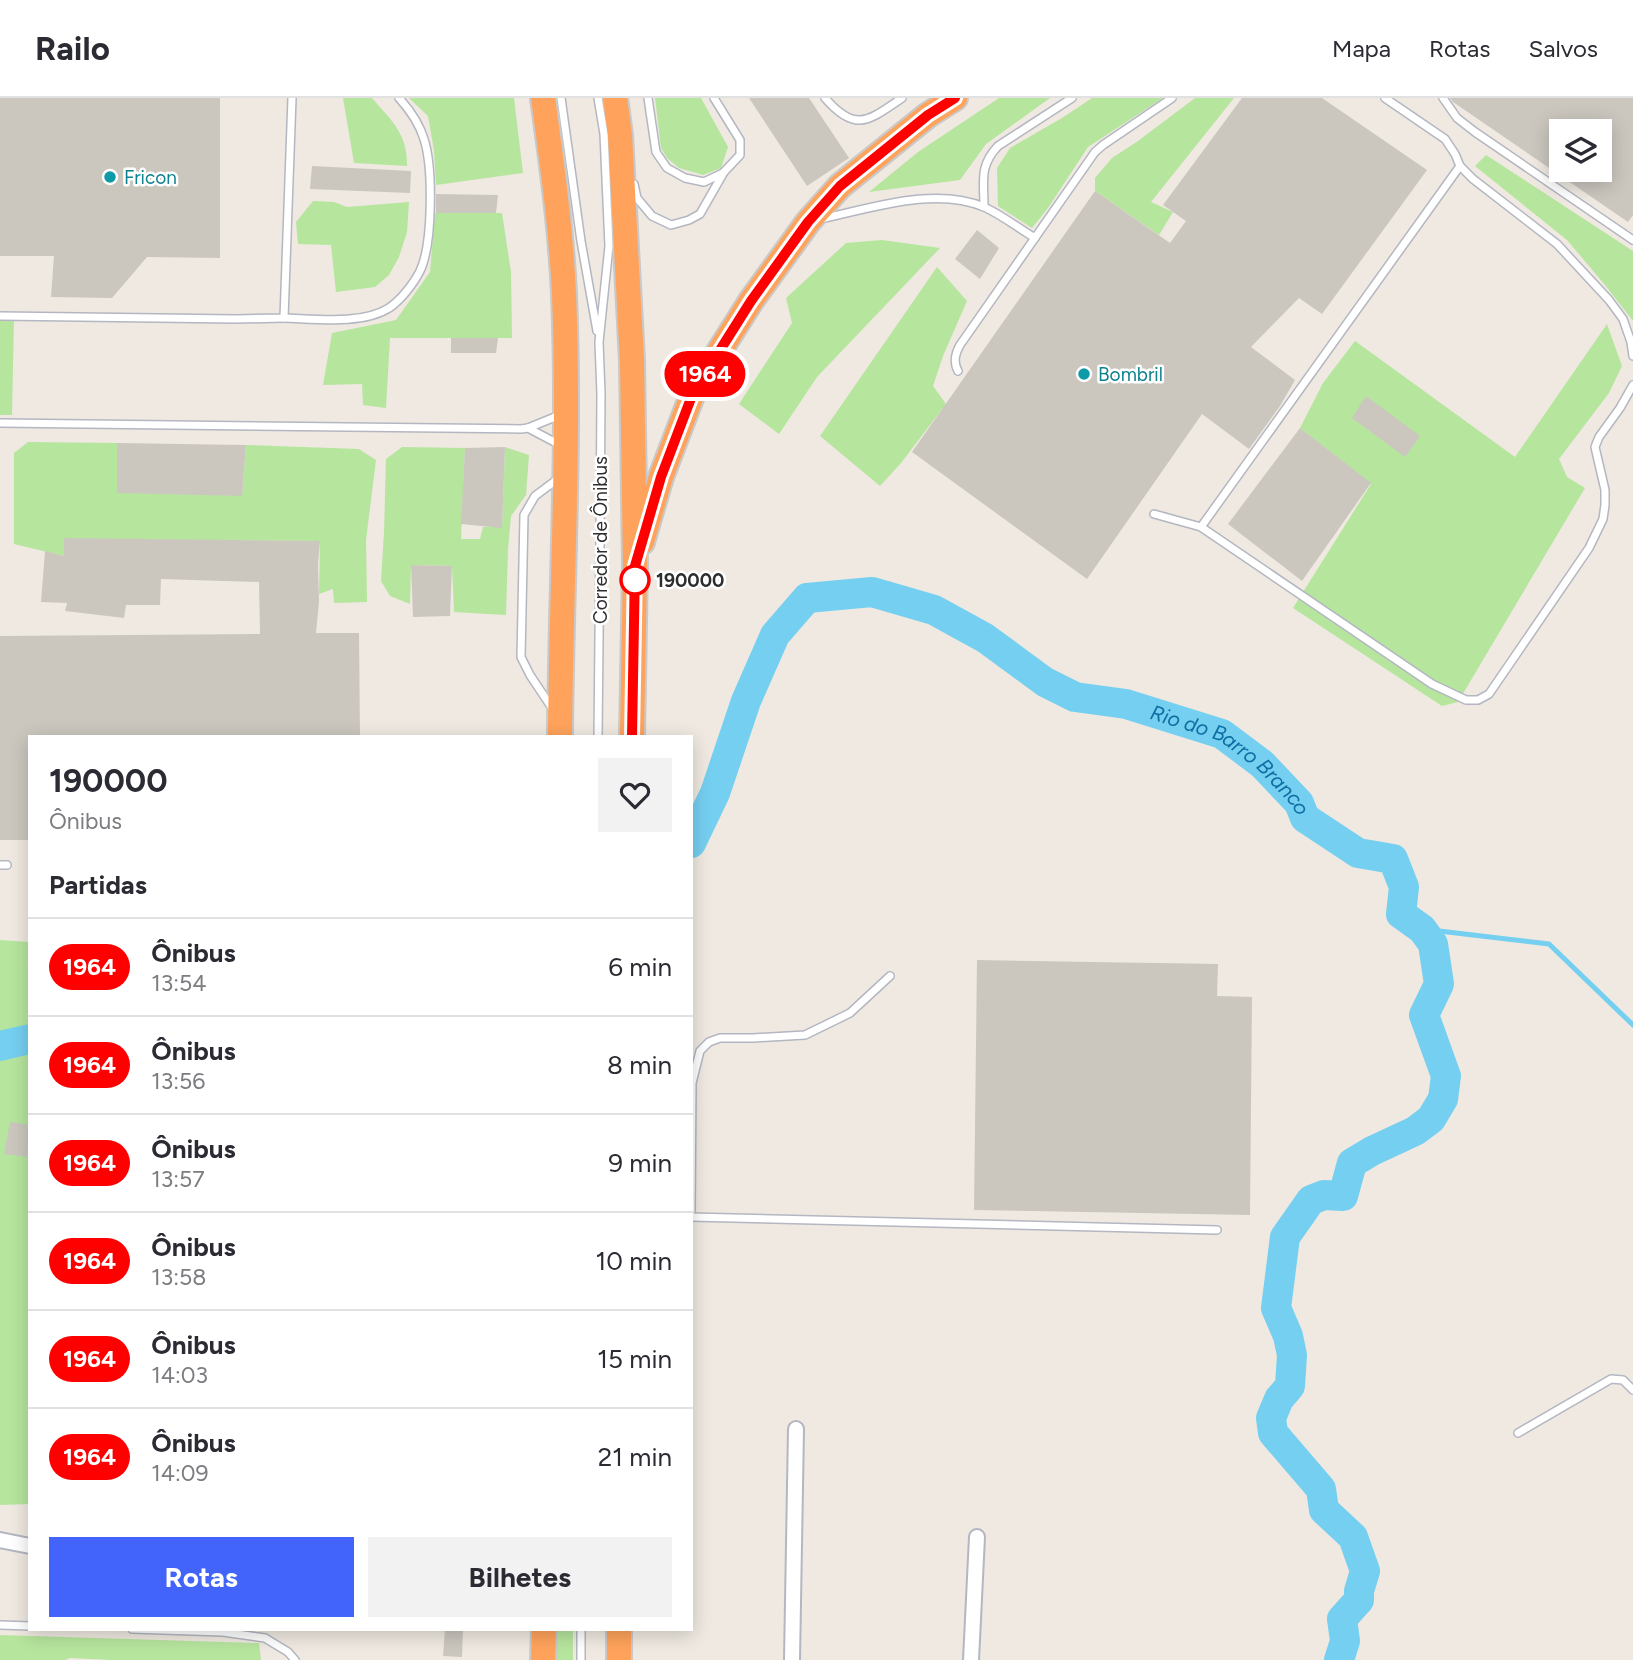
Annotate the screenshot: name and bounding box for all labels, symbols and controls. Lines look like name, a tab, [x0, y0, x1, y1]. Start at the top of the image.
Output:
text: Railo	[35, 29, 110, 68]
text: Mapa	[1332, 34, 1391, 63]
text: Rotas	[1429, 34, 1490, 63]
text: Salvos	[1528, 34, 1598, 63]
map controls	[1549, 119, 1612, 182]
button: layers	[1549, 119, 1612, 182]
place label: Fricon	[124, 166, 177, 189]
marker: Fricon	[102, 169, 118, 185]
line badge: 1964	[656, 351, 754, 397]
text: 1964	[678, 359, 732, 388]
place label: Bombril	[1098, 363, 1163, 386]
marker: Bombril	[1076, 366, 1092, 382]
street label: Corredor de Ônibus	[589, 456, 612, 624]
marker: 190000	[620, 565, 650, 595]
place label: 190000	[656, 569, 724, 592]
water label: Rio do Barro Branco	[1147, 699, 1315, 818]
button: heart	[598, 758, 672, 832]
text: 190000	[49, 761, 168, 800]
text: Ônibus	[49, 807, 122, 835]
text: Partidas	[49, 869, 147, 901]
text: Ônibus	[151, 937, 236, 969]
text: 6 min	[608, 951, 672, 983]
text: 1964	[63, 952, 116, 981]
text: 13:54	[151, 969, 207, 997]
text: Ônibus	[151, 1035, 236, 1067]
text: 8 min	[607, 1049, 672, 1081]
text: 1964	[63, 1050, 116, 1079]
text: 13:56	[151, 1067, 205, 1095]
text: Ônibus	[151, 1133, 236, 1165]
text: 9 min	[608, 1147, 672, 1179]
text: 1964	[63, 1148, 116, 1177]
text: 13:57	[151, 1165, 205, 1193]
text: Ônibus	[151, 1231, 236, 1263]
text: 10 min	[596, 1245, 672, 1277]
text: 1964	[63, 1246, 116, 1275]
text: 13:58	[151, 1263, 206, 1291]
text: Ônibus	[151, 1329, 236, 1361]
text: 15 min	[597, 1343, 672, 1375]
text: 1964	[63, 1344, 116, 1373]
text: 14:03	[151, 1361, 208, 1389]
text: Ônibus	[151, 1427, 236, 1459]
text: 21 min	[598, 1441, 672, 1473]
text: 1964	[63, 1442, 116, 1471]
text: 14:09	[151, 1459, 209, 1487]
button: Rotas	[49, 1537, 354, 1617]
button: Bilhetes	[368, 1537, 672, 1617]

